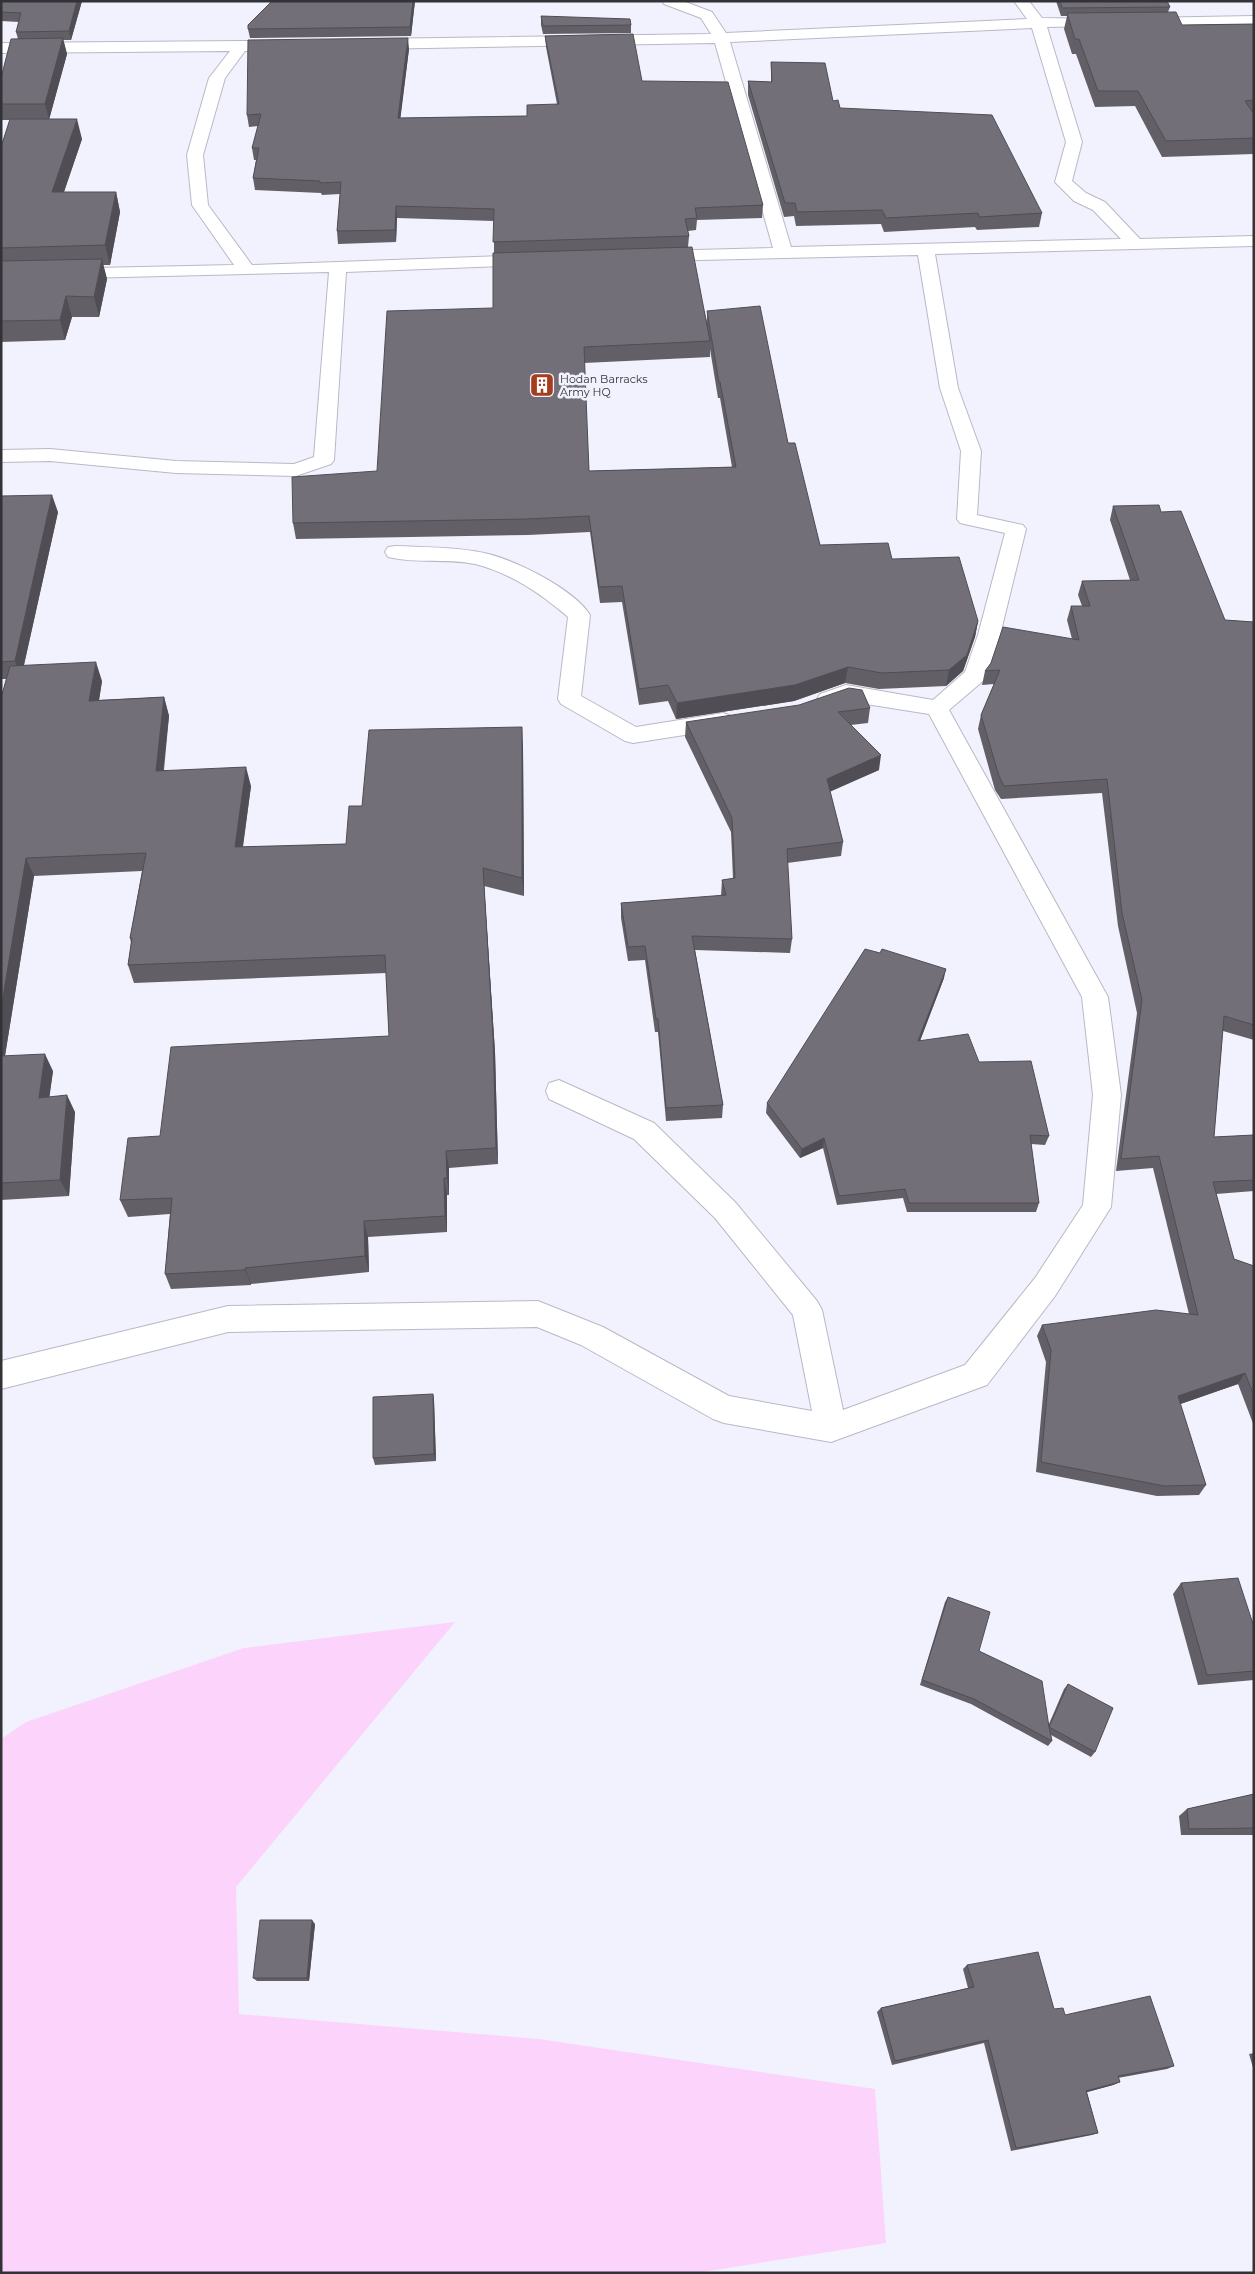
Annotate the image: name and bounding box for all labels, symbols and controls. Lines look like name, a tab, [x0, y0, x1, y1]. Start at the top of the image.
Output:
building icon: Hodan Barracks Army HQ	[529, 372, 555, 398]
place label: Hodan Barracks Army HQ	[560, 372, 648, 399]

